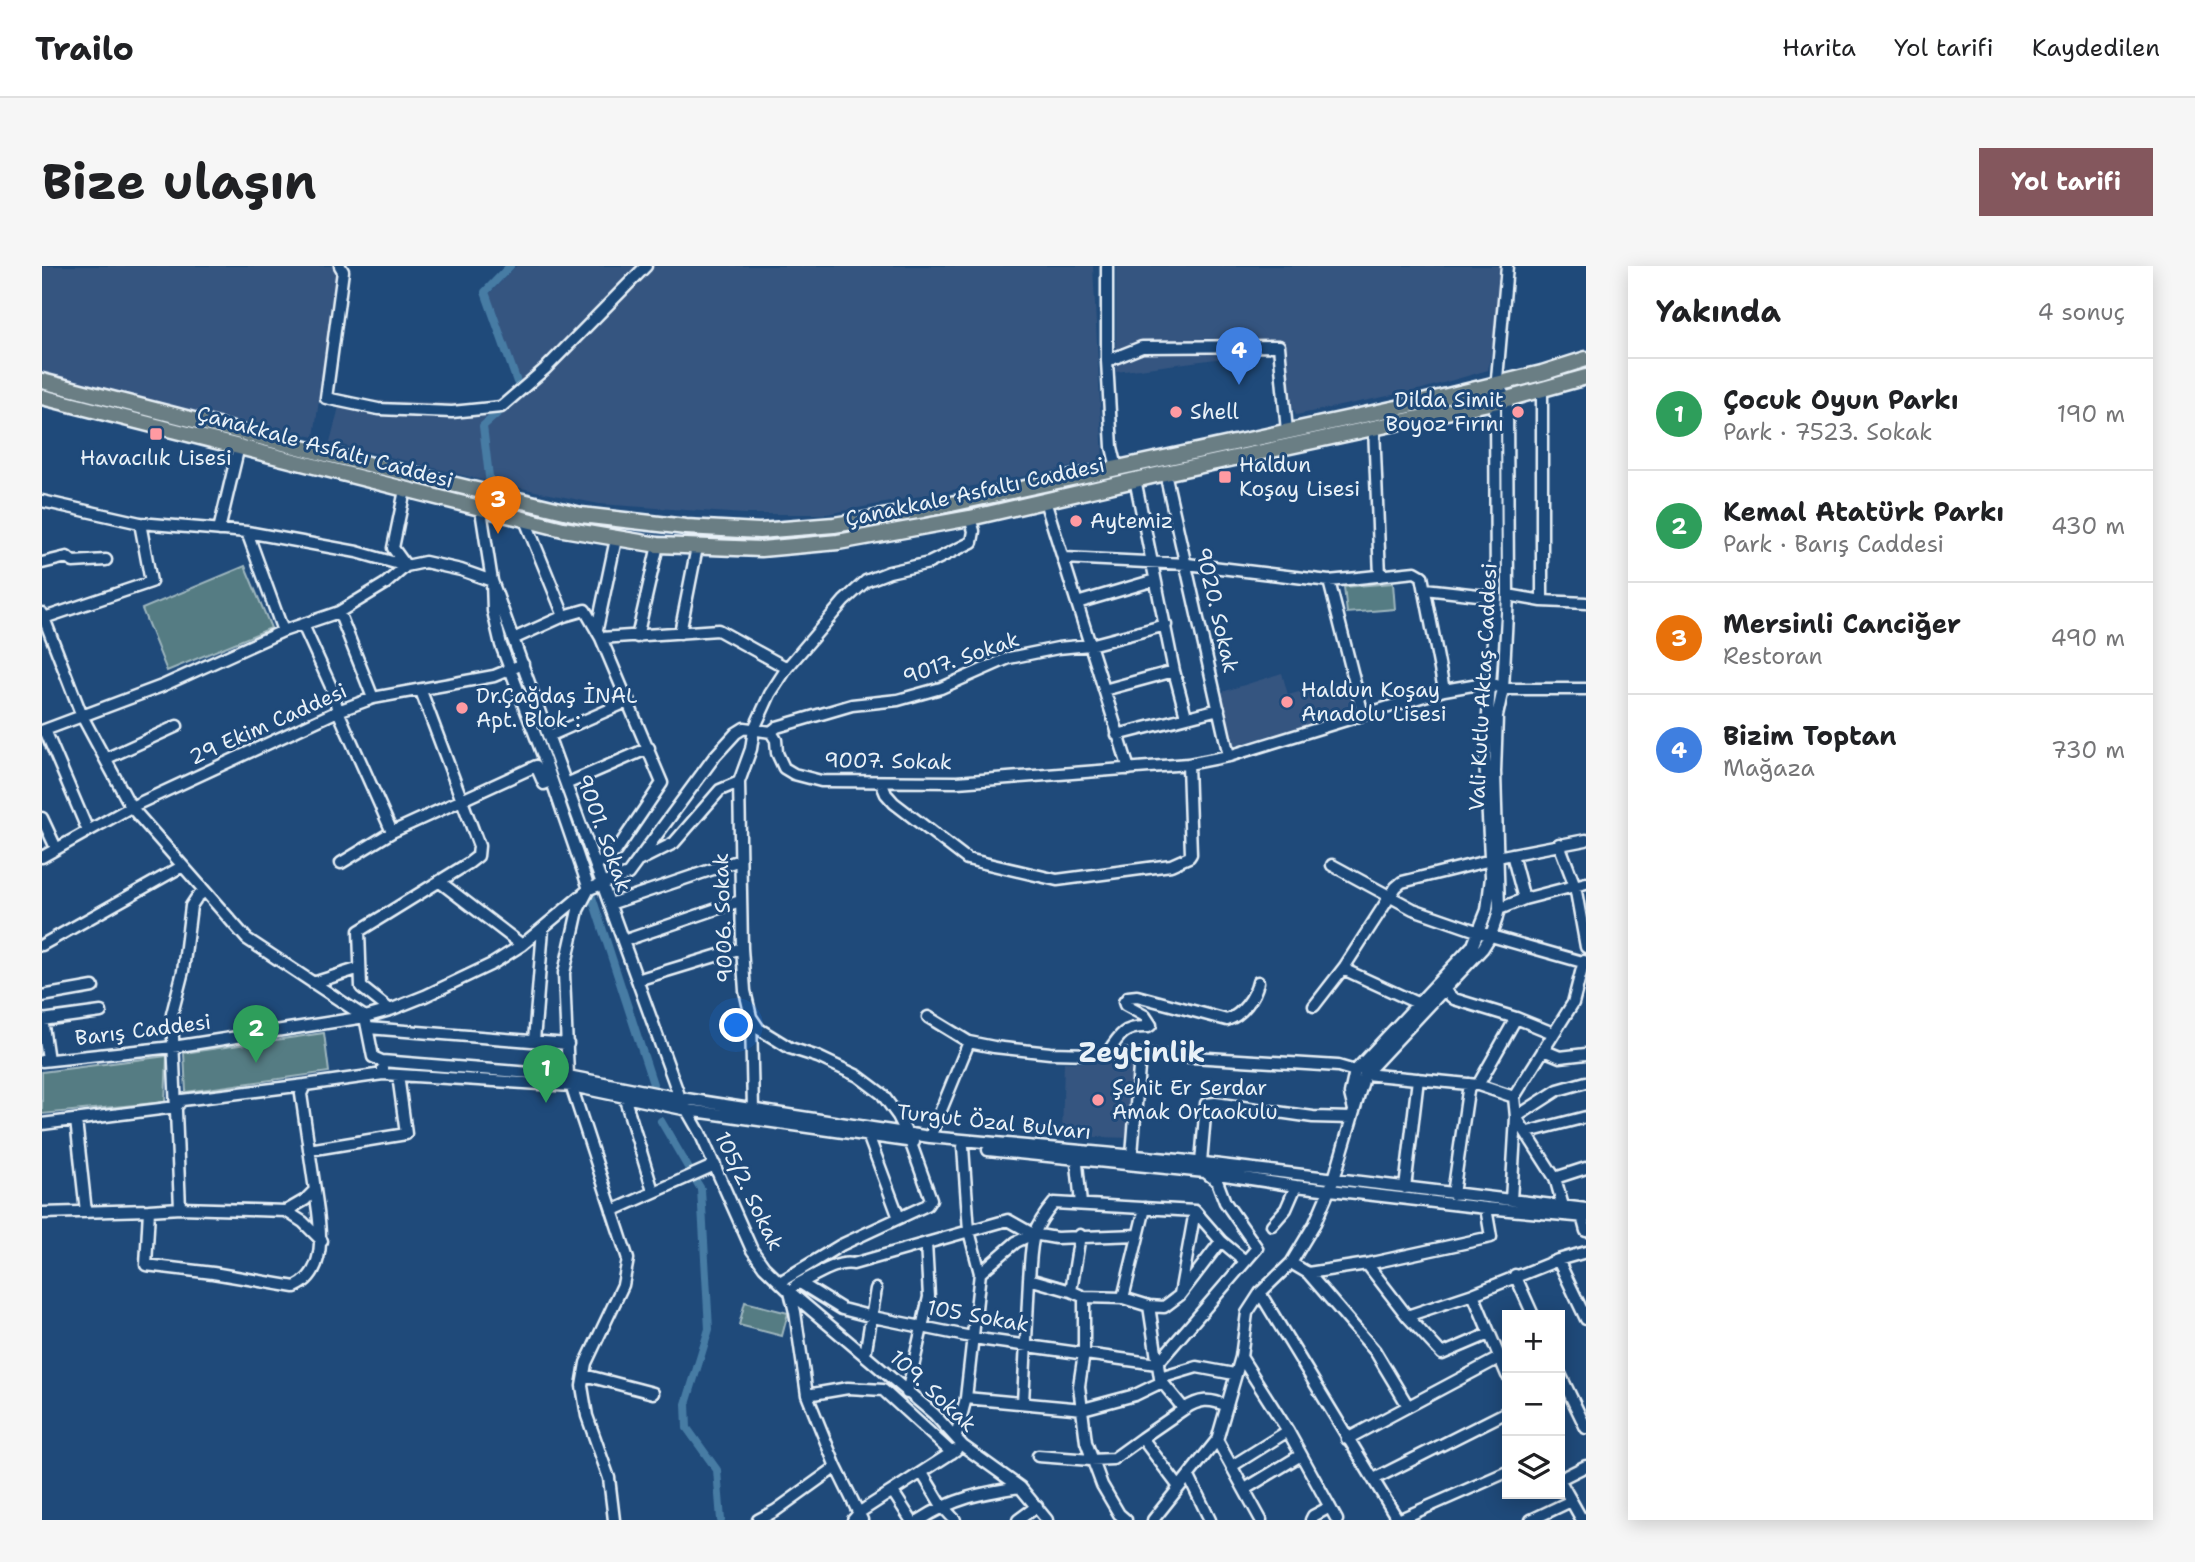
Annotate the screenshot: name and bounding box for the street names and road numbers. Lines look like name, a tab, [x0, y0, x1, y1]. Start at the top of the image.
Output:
street label: Çanakkale Asfaltı Caddesi	[194, 399, 456, 495]
street label: Çanakkale Asfaltı Caddesi	[843, 451, 1107, 533]
street label: 9020. Sokak	[1189, 544, 1245, 676]
street label: Vali Kutlu Aktaş Caddesi	[1463, 562, 1503, 812]
street label: 9017. Sokak	[899, 625, 1023, 691]
street label: 29 Ekim Caddesi	[185, 677, 351, 771]
street label: 9007. Sokak	[824, 746, 952, 776]
street label: 9001. Sokak	[570, 770, 638, 896]
street label: 9006. Sokak	[707, 853, 739, 983]
street label: Barış Caddesi	[74, 1008, 212, 1052]
street label: Turgut Özal Bulvarı	[895, 1098, 1093, 1146]
street label: 105/2. Sokak	[708, 1127, 790, 1255]
street label: 105 Sokak	[925, 1293, 1031, 1339]
street label: 109. Sokak	[884, 1344, 982, 1438]

